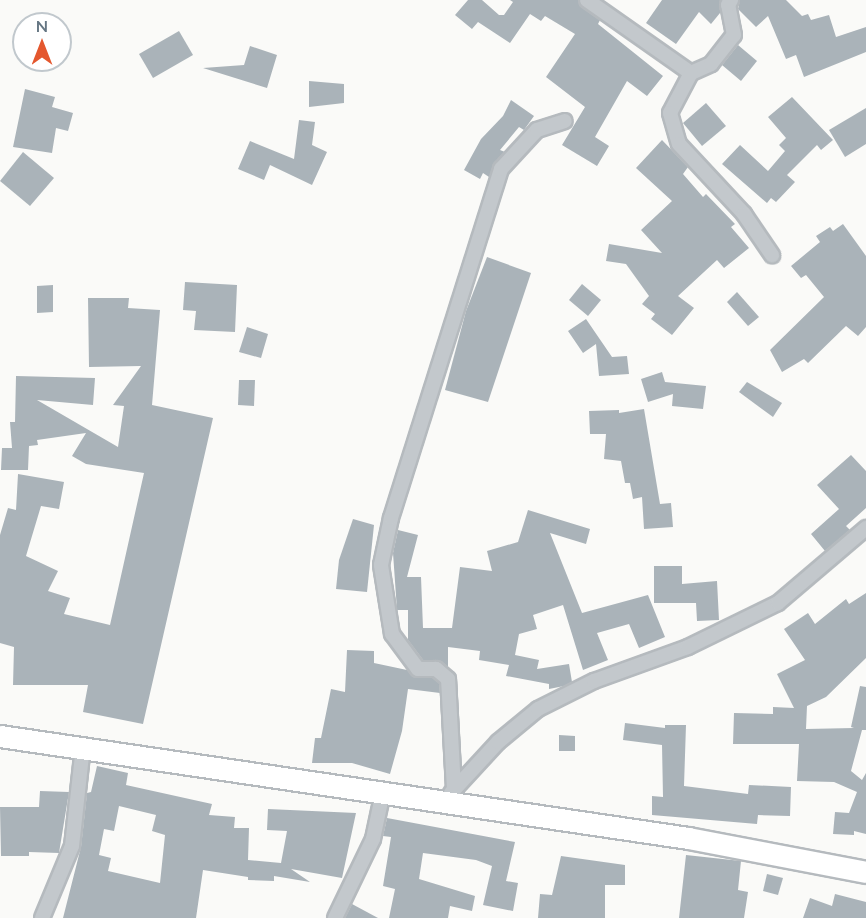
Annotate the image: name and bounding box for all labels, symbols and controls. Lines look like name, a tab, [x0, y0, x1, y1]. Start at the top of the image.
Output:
north arrow	[12, 12, 72, 72]
text: N	[36, 16, 48, 35]

